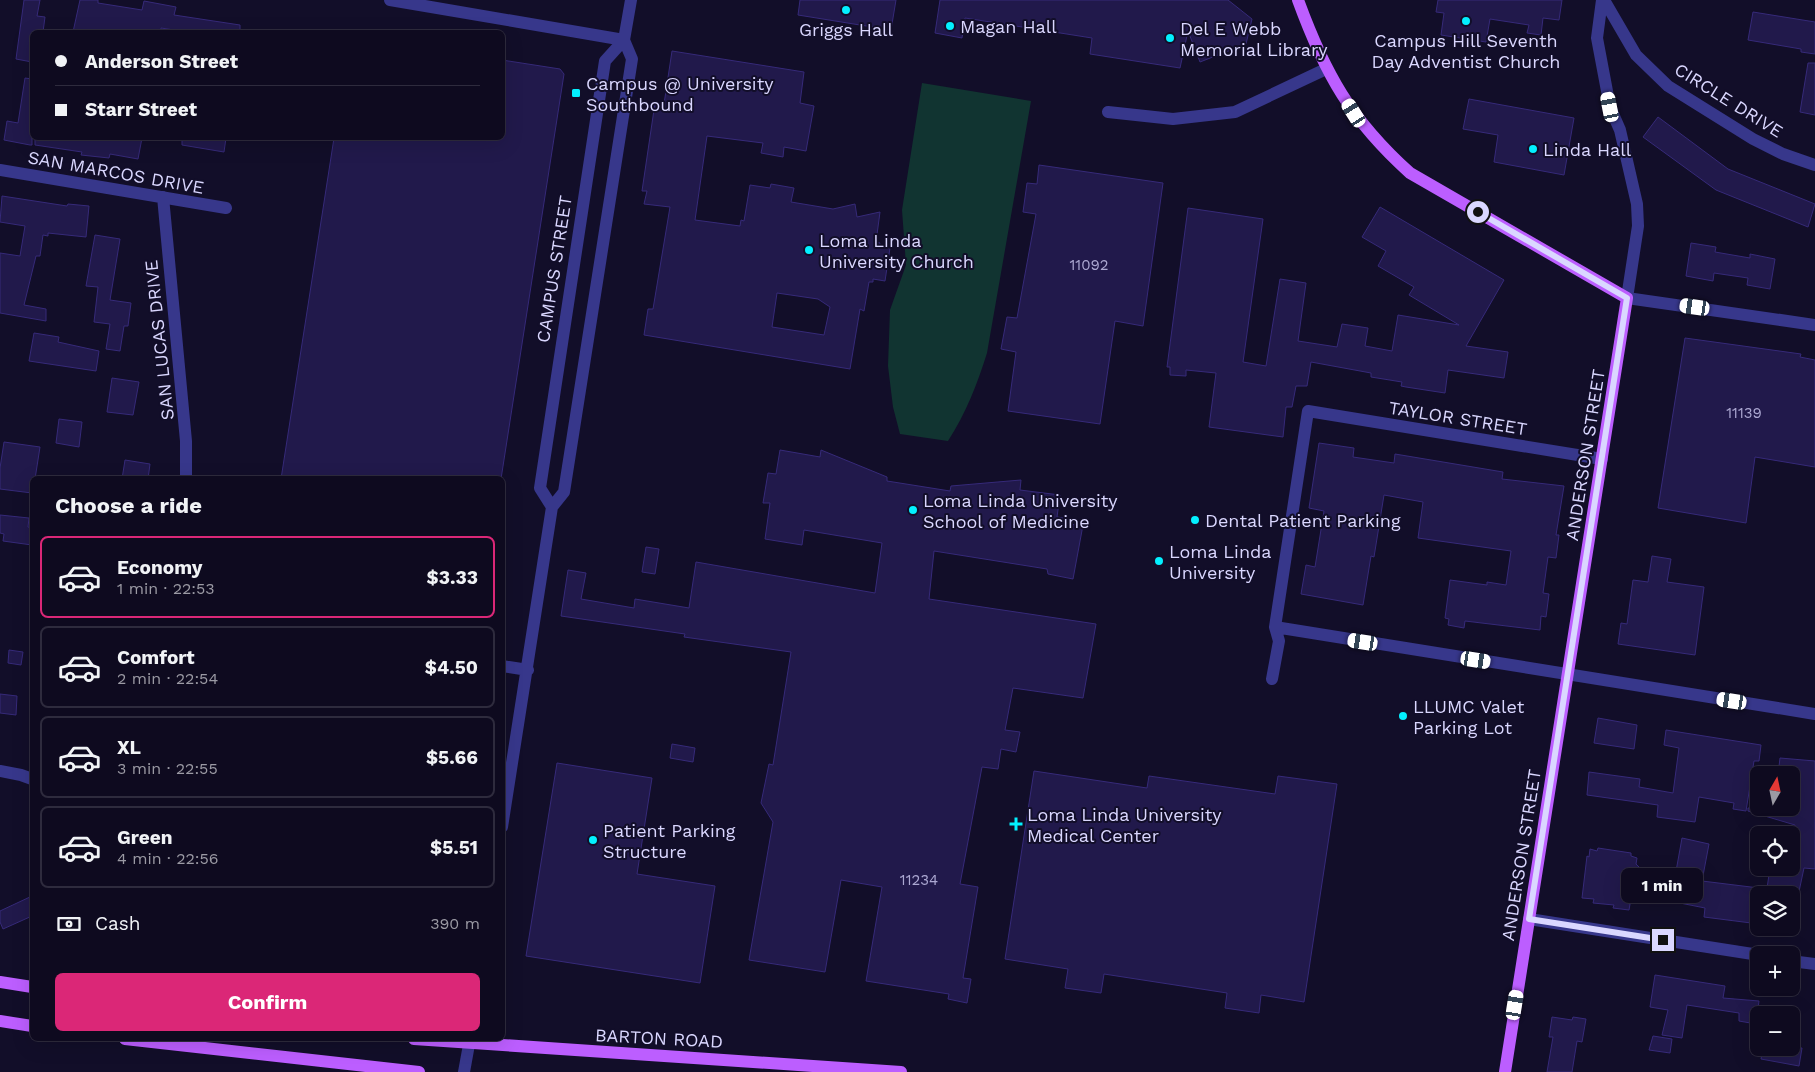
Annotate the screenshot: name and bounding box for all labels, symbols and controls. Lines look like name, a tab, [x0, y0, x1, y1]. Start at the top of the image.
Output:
marker: Griggs Hall	[840, 4, 852, 16]
marker: Campus Hill Seventh Day Adventist Church	[1460, 15, 1472, 27]
place label: Magan Hall	[960, 16, 1057, 37]
place label: Del E Webb Memorial Library	[1180, 18, 1328, 60]
place label: Griggs Hall	[799, 19, 894, 40]
marker: Magan Hall	[944, 20, 956, 32]
place label: Campus Hill Seventh Day Adventist Church	[1371, 30, 1561, 72]
marker: Del E Webb Memorial Library	[1164, 32, 1176, 44]
text: Anderson Street	[85, 50, 238, 73]
street label: CIRCLE DRIVE	[1671, 58, 1787, 142]
place label: Campus @ University Southbound	[586, 73, 774, 115]
marker: Campus @ University Southbound	[570, 87, 582, 99]
car	[1599, 91, 1620, 123]
car	[1339, 96, 1368, 130]
text: Starr Street	[85, 98, 197, 121]
place label: Linda Hall	[1543, 139, 1632, 160]
marker: Linda Hall	[1527, 143, 1539, 155]
street label: SAN MARCOS DRIVE	[26, 146, 206, 198]
street label: CAMPUS STREET	[532, 194, 576, 344]
route start	[1467, 201, 1489, 223]
place label: Loma Linda University Church	[819, 230, 974, 272]
marker: Loma Linda University Church	[803, 244, 815, 256]
house number: 11092	[1069, 256, 1109, 274]
street label: SAN LUCAS DRIVE	[140, 259, 178, 421]
car	[1679, 297, 1710, 317]
street label: ANDERSON STREET	[1561, 368, 1609, 542]
street label: TAYLOR STREET	[1387, 397, 1529, 439]
house number: 11139	[1726, 404, 1762, 422]
place label: Loma Linda University School of Medicine	[923, 490, 1118, 532]
text: Choose a ride	[55, 493, 202, 518]
marker: Loma Linda University School of Medicine	[907, 504, 919, 516]
place label: Dental Patient Parking	[1205, 510, 1401, 531]
marker: Dental Patient Parking	[1189, 514, 1201, 526]
place label: Loma Linda University	[1169, 541, 1272, 583]
icon: car	[57, 555, 102, 600]
marker: Loma Linda University	[1153, 555, 1165, 567]
text: Economy	[117, 556, 202, 579]
text: $3.33	[427, 566, 478, 589]
text: 1 min · 22:53	[117, 579, 215, 598]
car	[1347, 632, 1378, 652]
icon: car	[57, 645, 102, 690]
text: Comfort	[117, 646, 195, 669]
car	[1460, 650, 1491, 670]
text: $4.50	[425, 656, 478, 679]
text: 2 min · 22:54	[117, 669, 218, 688]
car	[1716, 691, 1747, 711]
place label: LLUMC Valet Parking Lot	[1413, 696, 1525, 738]
marker: LLUMC Valet Parking Lot	[1397, 710, 1409, 722]
icon: car	[57, 735, 102, 780]
text: XL	[117, 736, 141, 759]
text: $5.66	[426, 746, 478, 769]
text: 3 min · 22:55	[117, 759, 218, 778]
north arrow	[1750, 766, 1800, 816]
map controls	[1750, 766, 1800, 1056]
street label: ANDERSON STREET	[1497, 768, 1545, 942]
place label: Loma Linda University Medical Center	[1027, 804, 1222, 846]
marker: Loma Linda University Medical Center	[1009, 817, 1023, 831]
place label: Patient Parking Structure	[603, 820, 736, 862]
icon: car	[57, 825, 102, 870]
text: Green	[117, 826, 173, 849]
button: locate	[1750, 826, 1800, 876]
marker: Patient Parking Structure	[587, 834, 599, 846]
text: $5.51	[430, 836, 478, 859]
text: 4 min · 22:56	[117, 849, 219, 868]
callout: 1 min	[1622, 868, 1704, 902]
house number: 11234	[900, 871, 938, 889]
text: 1 min	[1641, 876, 1683, 895]
button: layers	[1750, 886, 1800, 936]
icon: cash	[55, 910, 83, 938]
text: Cash	[95, 912, 141, 935]
text: 390 m	[430, 914, 480, 933]
route end	[1652, 929, 1674, 951]
button: +	[1750, 946, 1800, 996]
button: Confirm	[55, 973, 480, 1031]
car	[1505, 989, 1524, 1021]
button: −	[1750, 1006, 1800, 1056]
street label: BARTON ROAD	[594, 1024, 724, 1052]

